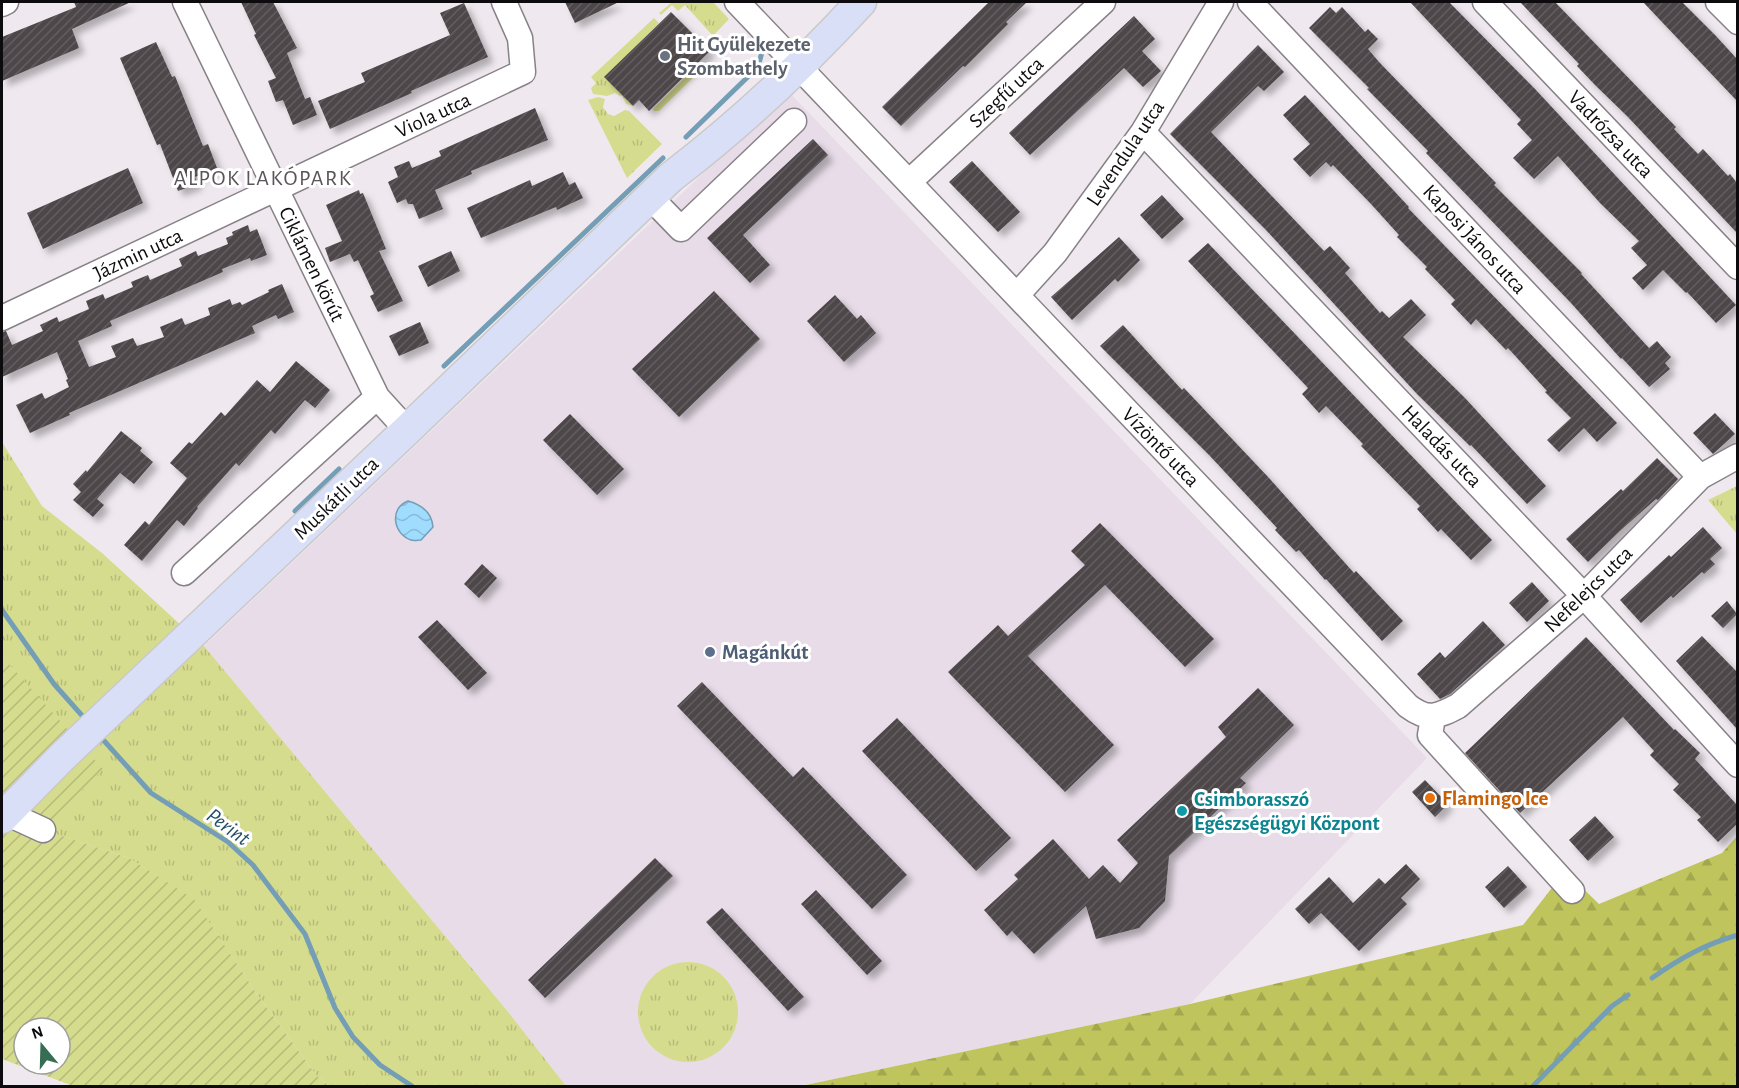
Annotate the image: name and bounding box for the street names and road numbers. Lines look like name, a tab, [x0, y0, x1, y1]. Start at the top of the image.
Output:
street label: Szegfű utca	[965, 53, 1048, 132]
street label: Vadrózsa utca	[1564, 87, 1657, 182]
street label: Viola utca	[392, 89, 474, 142]
street label: Levendula utca	[1083, 97, 1168, 210]
street label: Kaposi János utca	[1419, 181, 1531, 298]
street label: Ciklámen körút	[275, 204, 348, 325]
street label: Jázmin utca	[91, 225, 186, 284]
street label: Haladás utca	[1398, 401, 1486, 492]
street label: Vízöntő utca	[1118, 404, 1204, 491]
street label: Muskátli utca	[290, 453, 383, 544]
street label: Nefelejcs utca	[1540, 542, 1637, 636]

